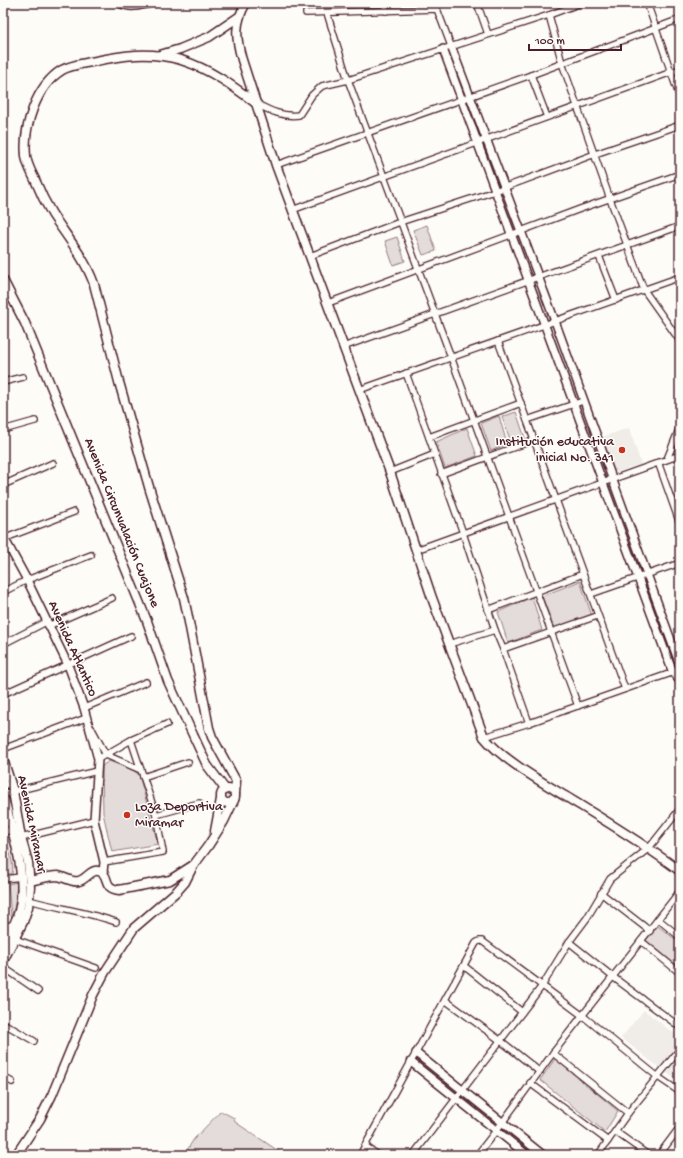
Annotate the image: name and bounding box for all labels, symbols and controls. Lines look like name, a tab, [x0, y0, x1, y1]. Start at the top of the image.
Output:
scale bar	[529, 26, 621, 52]
text: 100 m	[534, 35, 565, 49]
place label: Institución educativa inicial No. 341	[496, 434, 615, 467]
street label: Avenida Circunvalación Cuajone	[79, 436, 163, 611]
marker: Institución educativa inicial No. 341	[617, 445, 627, 455]
street label: Avenida Atlantico	[43, 599, 101, 699]
street label: Avenida Miramar	[12, 774, 50, 875]
place label: Loza Deportiva Miramar	[135, 799, 224, 832]
marker: Loza Deportiva Miramar	[122, 810, 132, 820]

